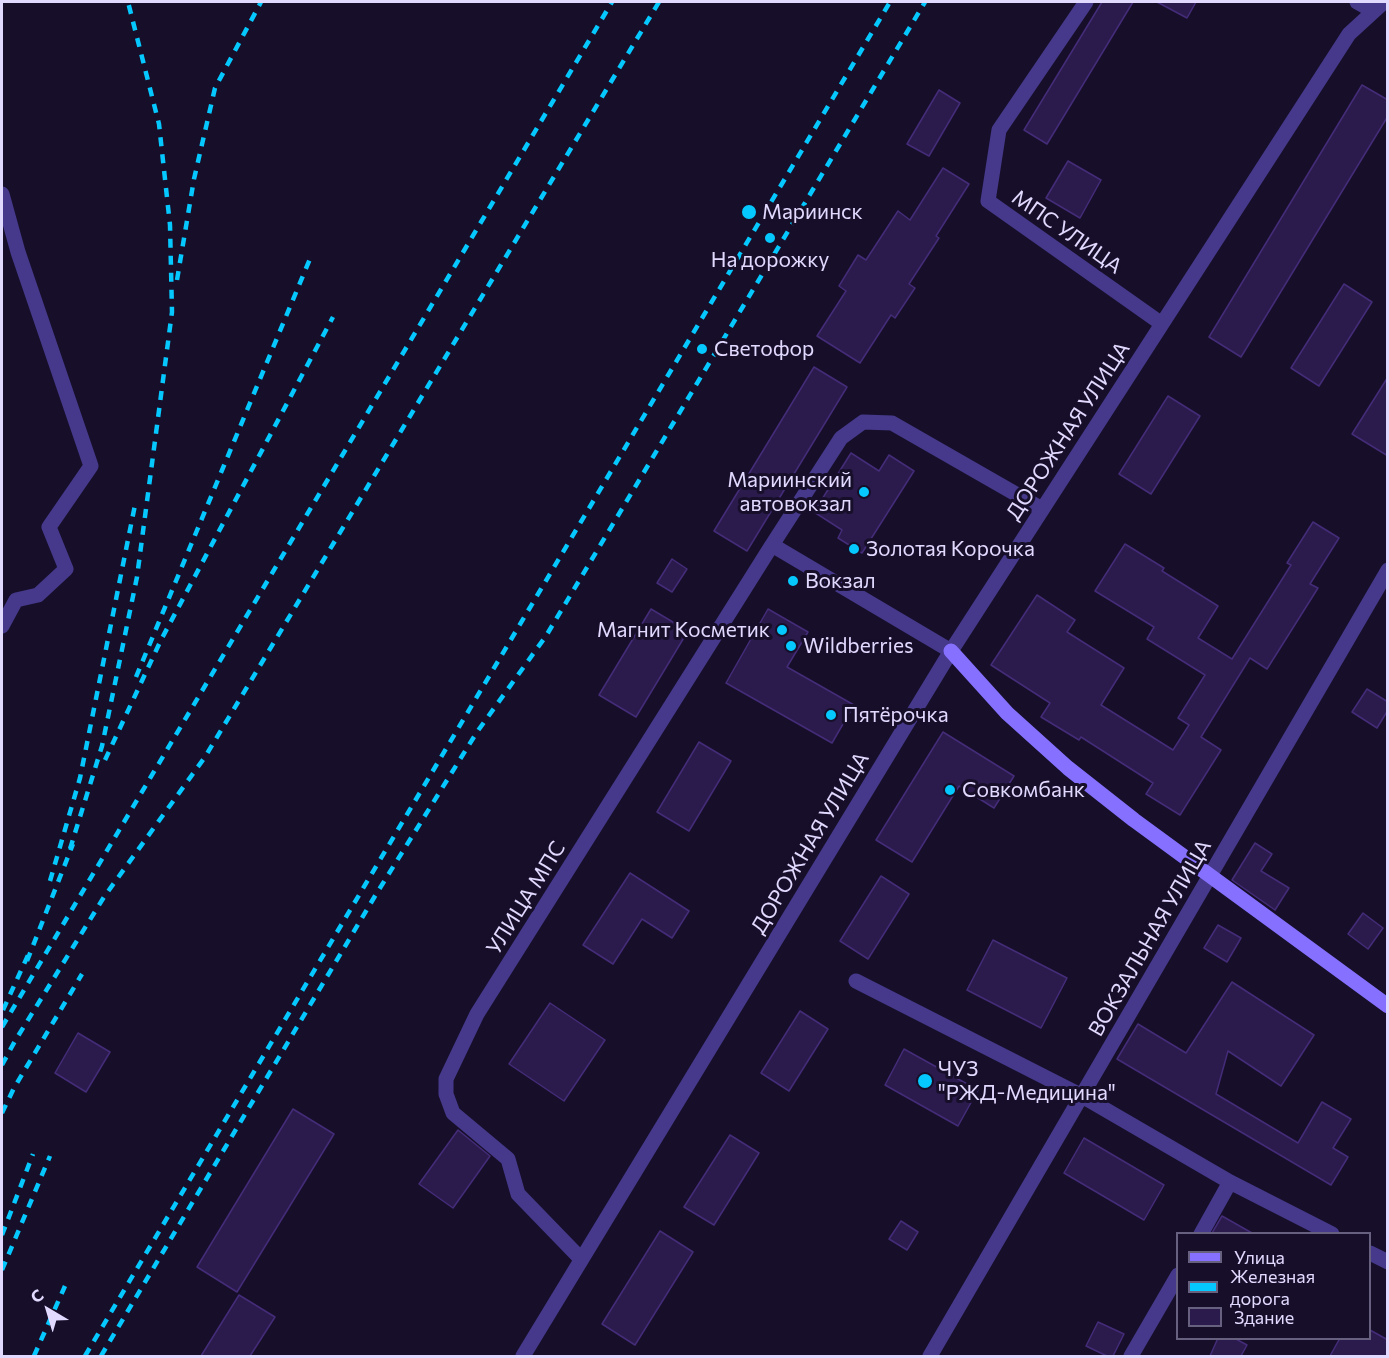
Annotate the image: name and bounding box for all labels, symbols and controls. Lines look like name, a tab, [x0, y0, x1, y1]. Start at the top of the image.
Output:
street label: МПС УЛИЦА	[1007, 185, 1127, 279]
place label: Мариинск	[762, 199, 863, 225]
marker: Мариинск	[740, 203, 758, 221]
marker: На дорожку	[763, 231, 777, 245]
place label: На дорожку	[711, 247, 829, 273]
place label: Светофор	[714, 336, 814, 362]
street label: ДОРОЖНАЯ УЛИЦА	[1001, 337, 1135, 525]
marker: Светофор	[695, 342, 709, 356]
place label: Мариинский автовокзал	[727, 467, 852, 517]
marker: Мариинский автовокзал	[857, 485, 871, 499]
place label: Золотая Корочка	[866, 536, 1035, 562]
marker: Золотая Корочка	[847, 542, 861, 556]
place label: Вокзал	[805, 568, 876, 594]
marker: Вокзал	[786, 574, 800, 588]
place label: Магнит Косметик	[597, 617, 770, 643]
marker: Магнит Косметик	[775, 623, 789, 637]
place label: Wildberries	[803, 633, 914, 659]
marker: Wildberries	[784, 639, 798, 653]
place label: Пятёрочка	[843, 702, 949, 728]
marker: Пятёрочка	[824, 708, 838, 722]
street label: ДОРОЖНАЯ УЛИЦА	[746, 748, 874, 938]
place label: Совкомбанк	[962, 777, 1085, 803]
marker: Совкомбанк	[943, 783, 957, 797]
street label: ВОКЗАЛЬНАЯ УЛИЦА	[1083, 835, 1217, 1041]
street label: УЛИЦА МПС	[481, 837, 571, 959]
place label: ЧУЗ "РЖД-Медицина"	[938, 1056, 1116, 1106]
marker: ЧУЗ "РЖД-Медицина"	[916, 1072, 934, 1090]
legend	[1176, 1232, 1371, 1340]
text: Улица	[1234, 1246, 1285, 1268]
text: Железная дорога	[1230, 1265, 1315, 1309]
north arrow	[18, 1280, 78, 1340]
text: С	[26, 1285, 47, 1306]
text: Здание	[1234, 1306, 1294, 1328]

